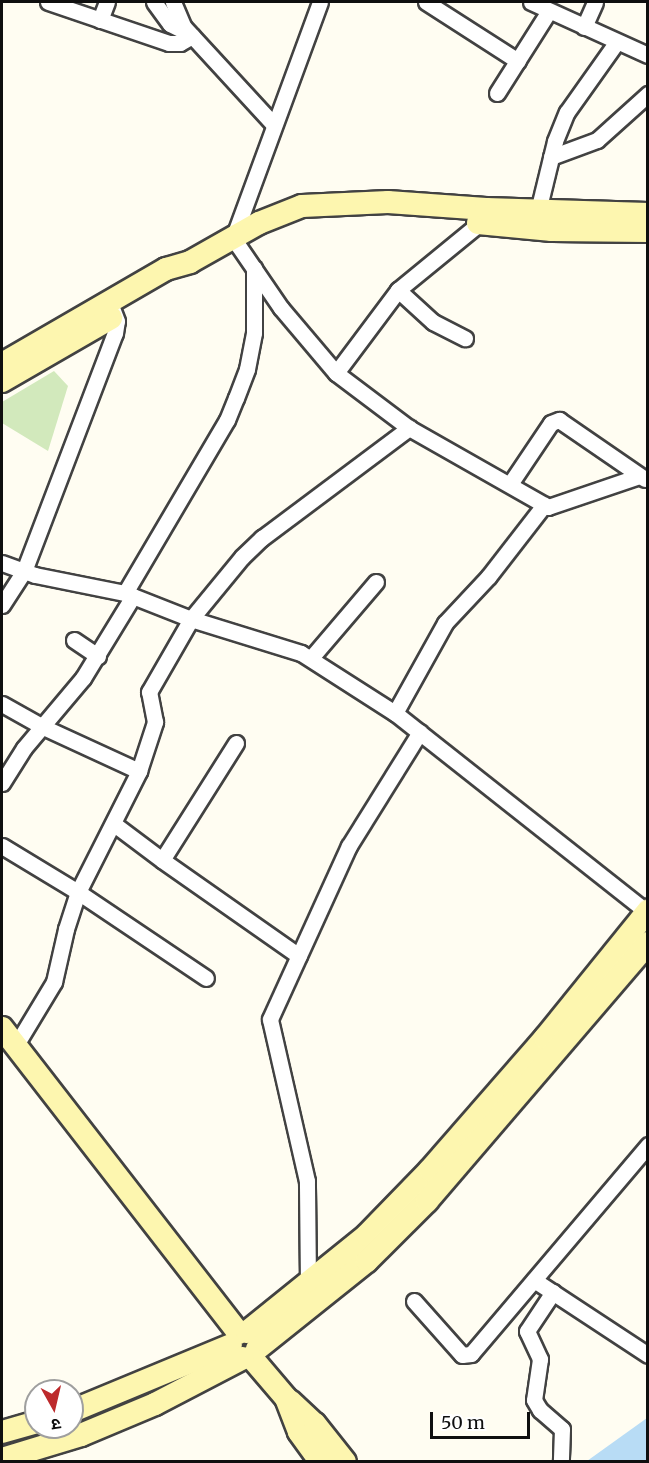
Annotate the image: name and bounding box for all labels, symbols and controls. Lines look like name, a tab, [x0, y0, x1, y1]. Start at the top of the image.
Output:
north arrow	[24, 1379, 84, 1439]
scale bar	[433, 1400, 534, 1438]
text: 50 m	[441, 1411, 485, 1434]
text: उ	[50, 1414, 62, 1435]

